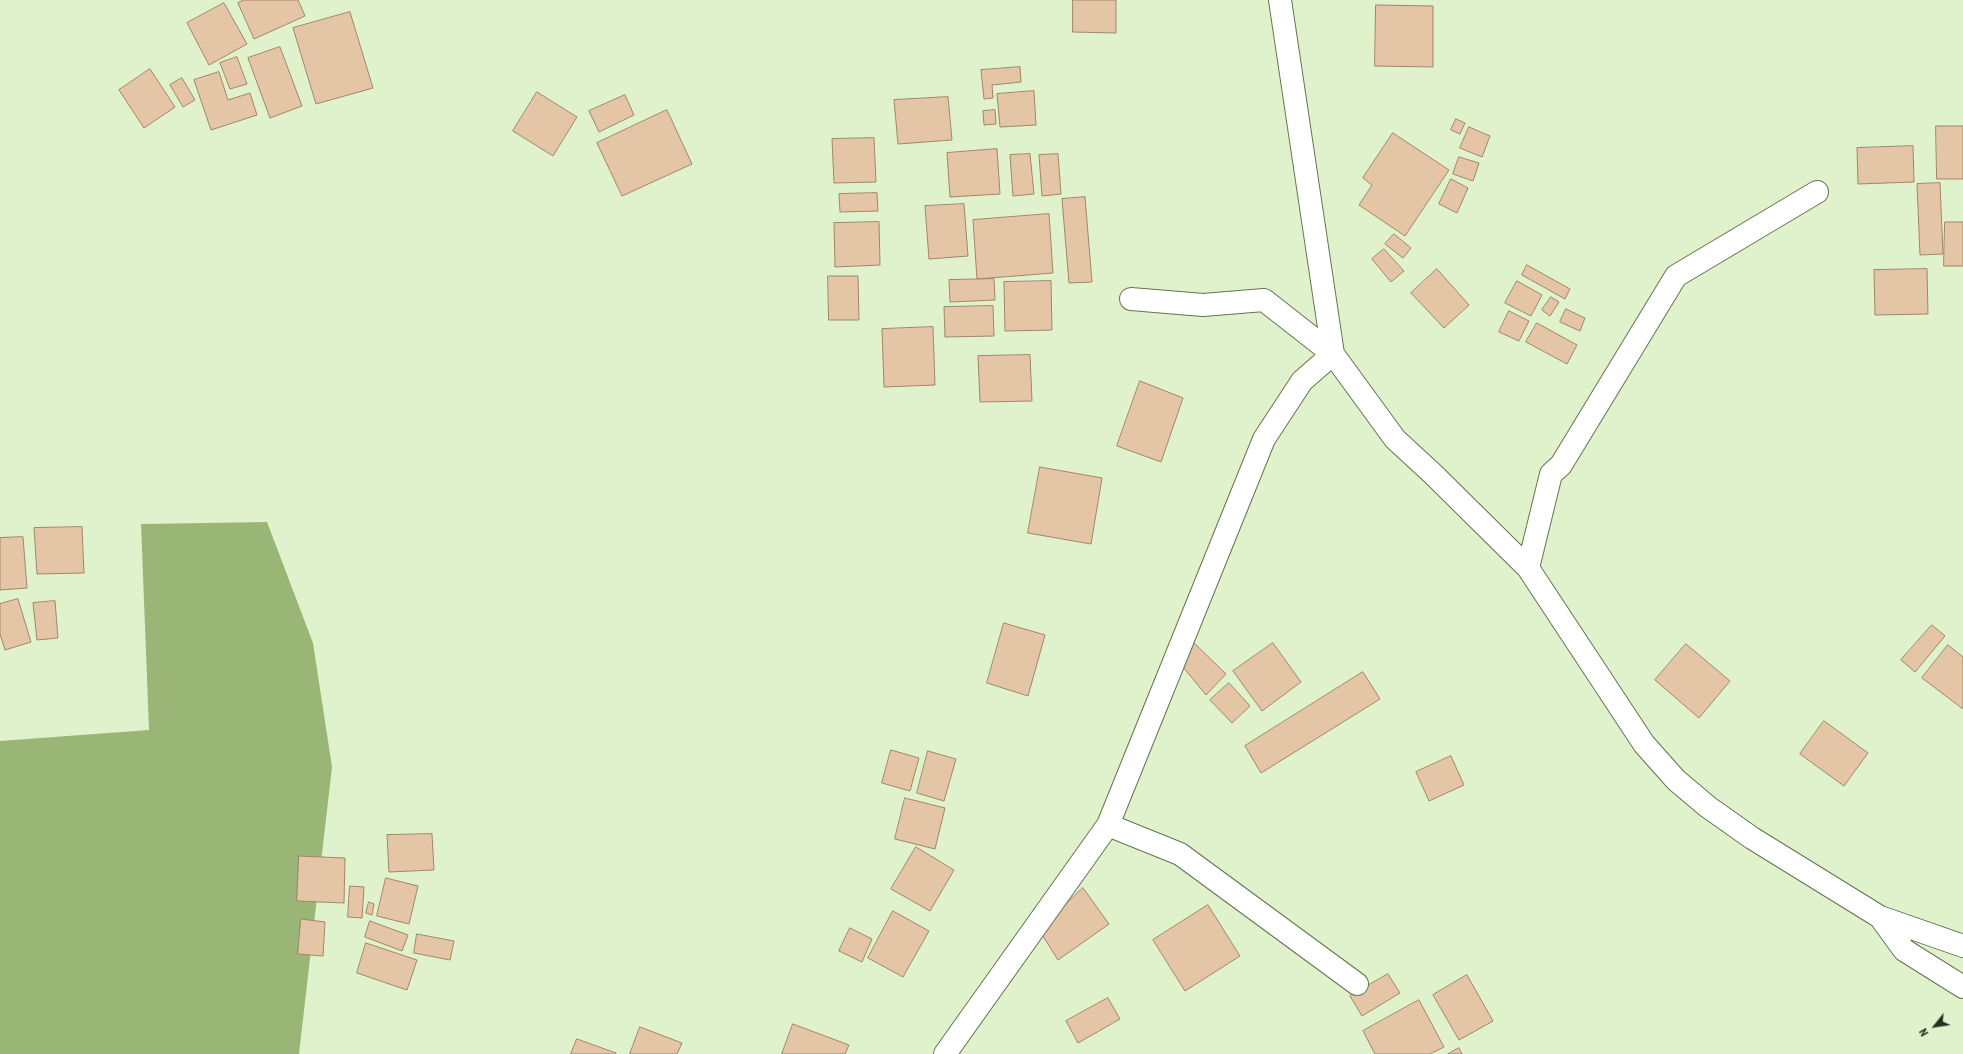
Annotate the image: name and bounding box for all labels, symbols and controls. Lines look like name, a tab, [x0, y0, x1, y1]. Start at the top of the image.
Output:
north arrow	[1915, 1006, 1955, 1046]
text: N	[1917, 1026, 1931, 1038]

